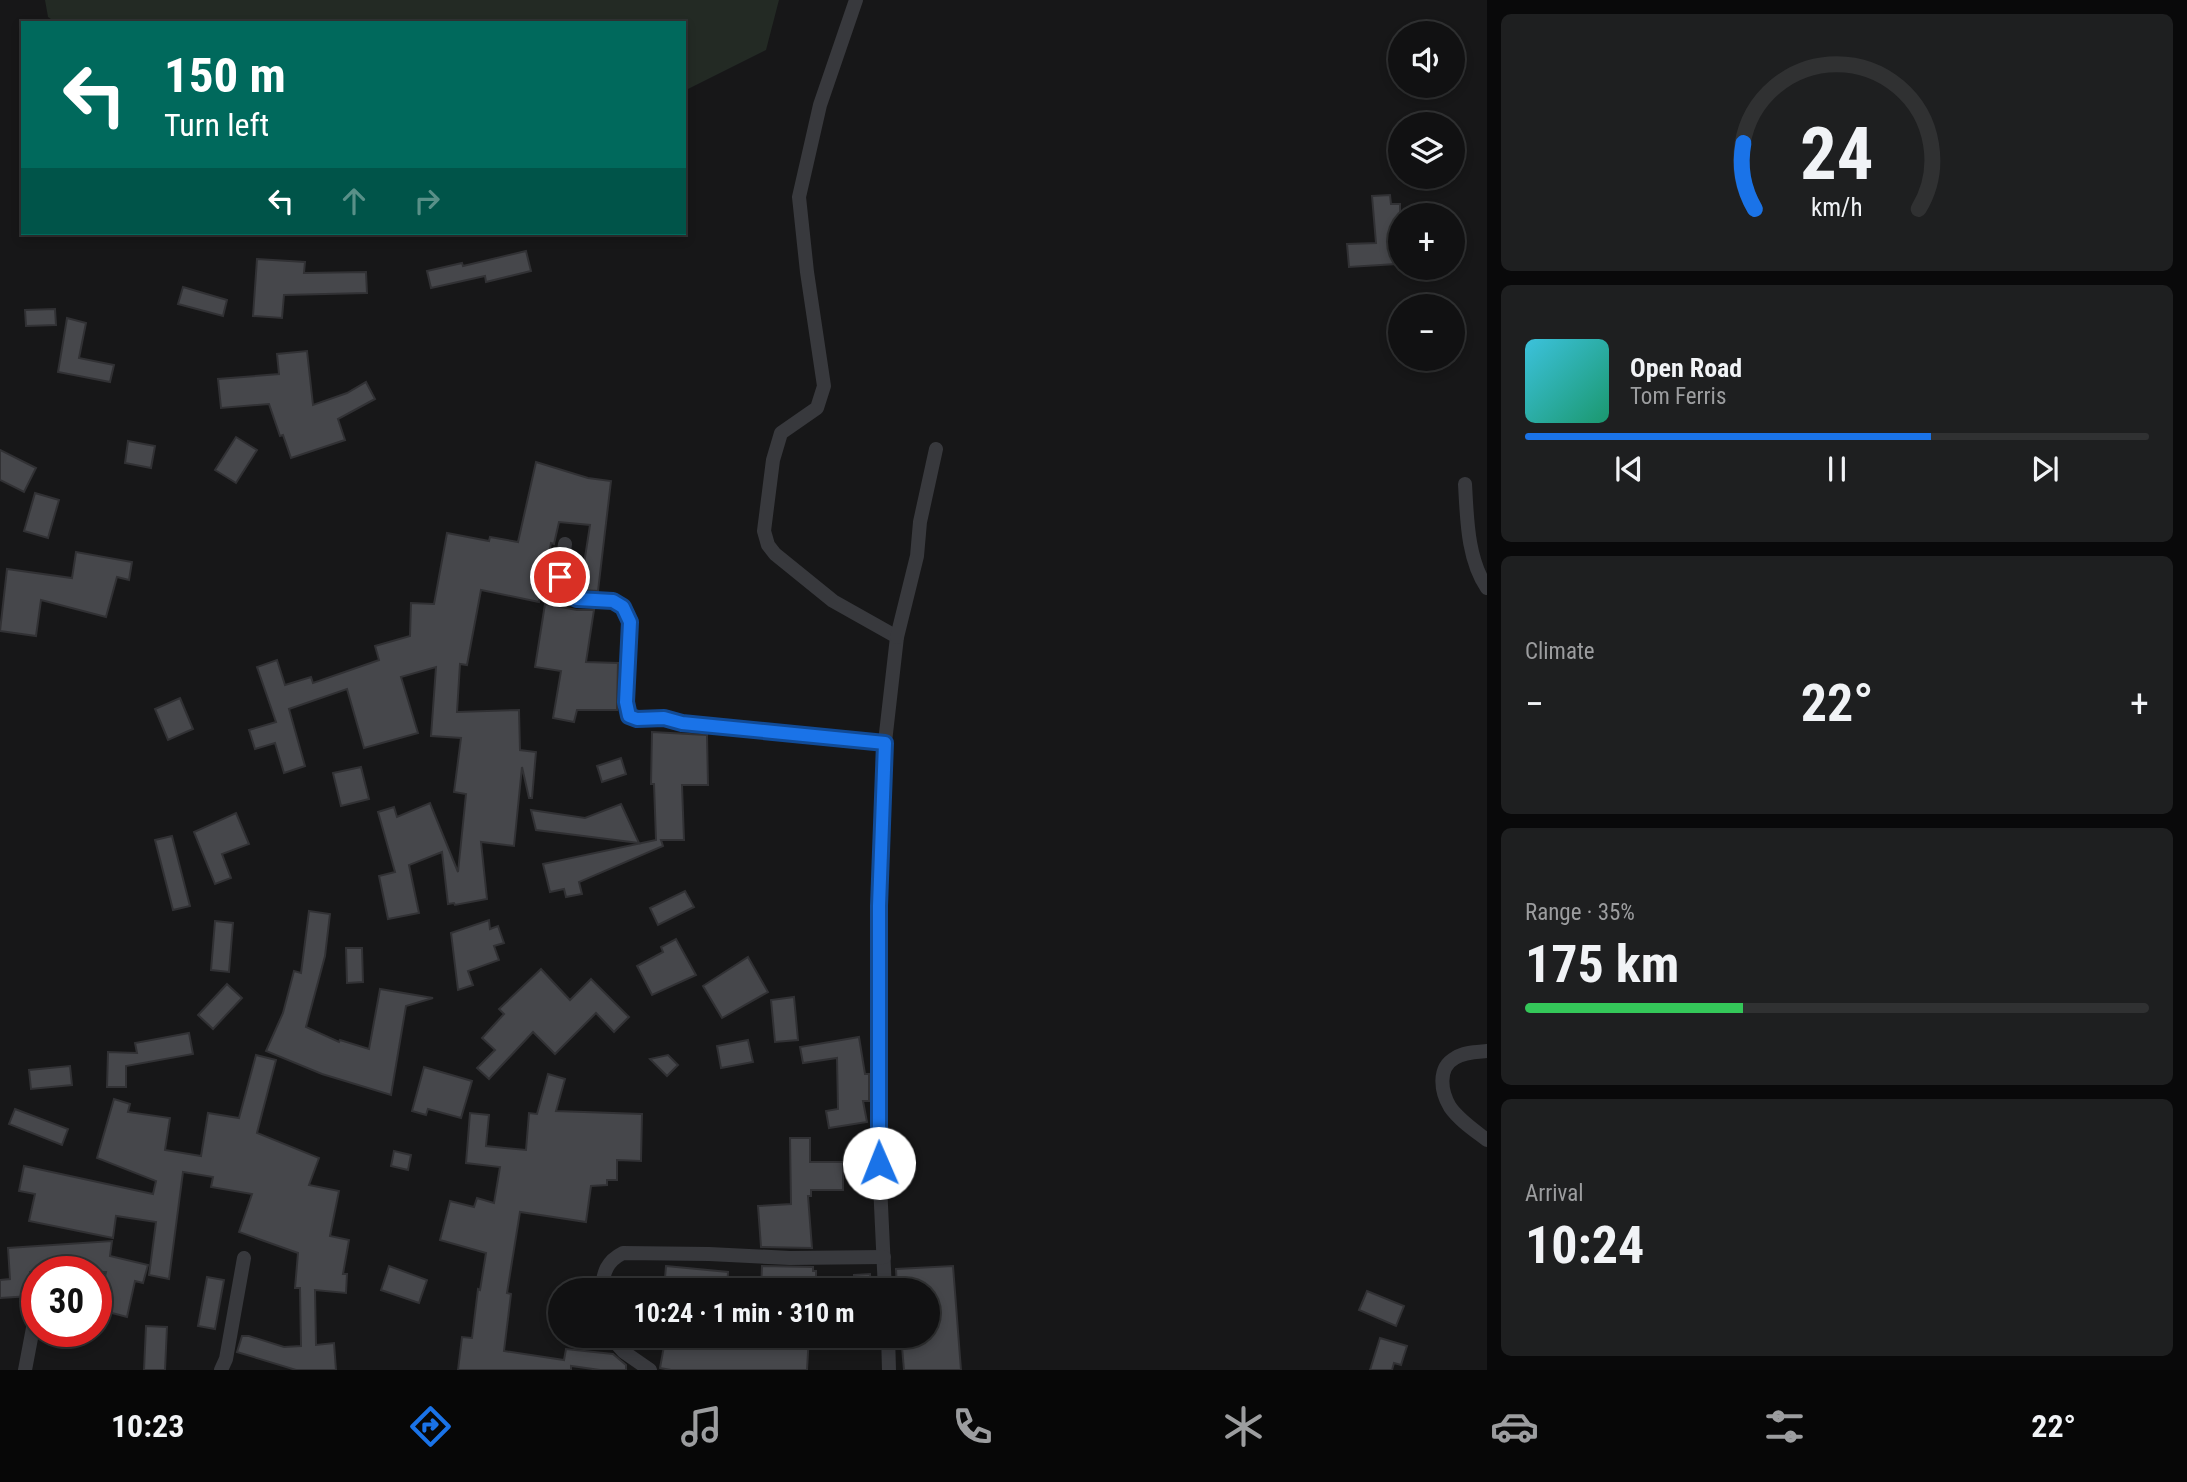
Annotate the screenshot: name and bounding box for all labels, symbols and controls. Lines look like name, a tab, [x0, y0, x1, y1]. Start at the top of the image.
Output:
map controls	[1388, 21, 1465, 371]
button: sound	[1388, 21, 1465, 98]
text: 150 m	[164, 47, 286, 104]
icon: left	[49, 49, 140, 140]
text: Turn left	[164, 106, 269, 144]
text: 24	[1800, 111, 1874, 197]
button: layers	[1388, 112, 1465, 189]
icon: left	[262, 182, 300, 220]
icon: ahead	[335, 182, 373, 220]
icon: right	[408, 182, 446, 220]
text: km/h	[1811, 192, 1863, 221]
button: +	[1388, 203, 1465, 280]
button: −	[1388, 294, 1465, 371]
text: Open Road	[1630, 353, 1742, 383]
text: Tom Ferris	[1630, 383, 1726, 410]
icon: previous	[1610, 450, 1648, 488]
icon: pause	[1818, 450, 1856, 488]
icon: next	[2026, 450, 2064, 488]
pin	[530, 547, 590, 607]
icon: arrive	[541, 558, 579, 596]
text: Climate	[1525, 638, 1595, 665]
text: 22°	[1801, 673, 1873, 734]
text: −	[1525, 682, 1544, 726]
text: +	[2130, 682, 2149, 726]
text: Range · 35%	[1525, 899, 1635, 926]
text: 175 km	[1525, 934, 1679, 995]
position arrow	[842, 1126, 916, 1200]
text: Arrival	[1525, 1180, 1584, 1207]
text: 10:24	[1525, 1215, 1644, 1276]
speed limit sign: 30	[21, 1256, 112, 1347]
text: 10:24 · 1 min · 310 m	[634, 1298, 854, 1328]
icon: directions	[406, 1402, 455, 1451]
icon: music	[677, 1402, 726, 1451]
icon: phone	[948, 1402, 997, 1451]
icon: climate	[1219, 1402, 1268, 1451]
icon: car	[1490, 1402, 1539, 1451]
icon: filters	[1760, 1402, 1809, 1451]
text: 10:23	[111, 1407, 184, 1445]
text: 22°	[2031, 1407, 2076, 1445]

